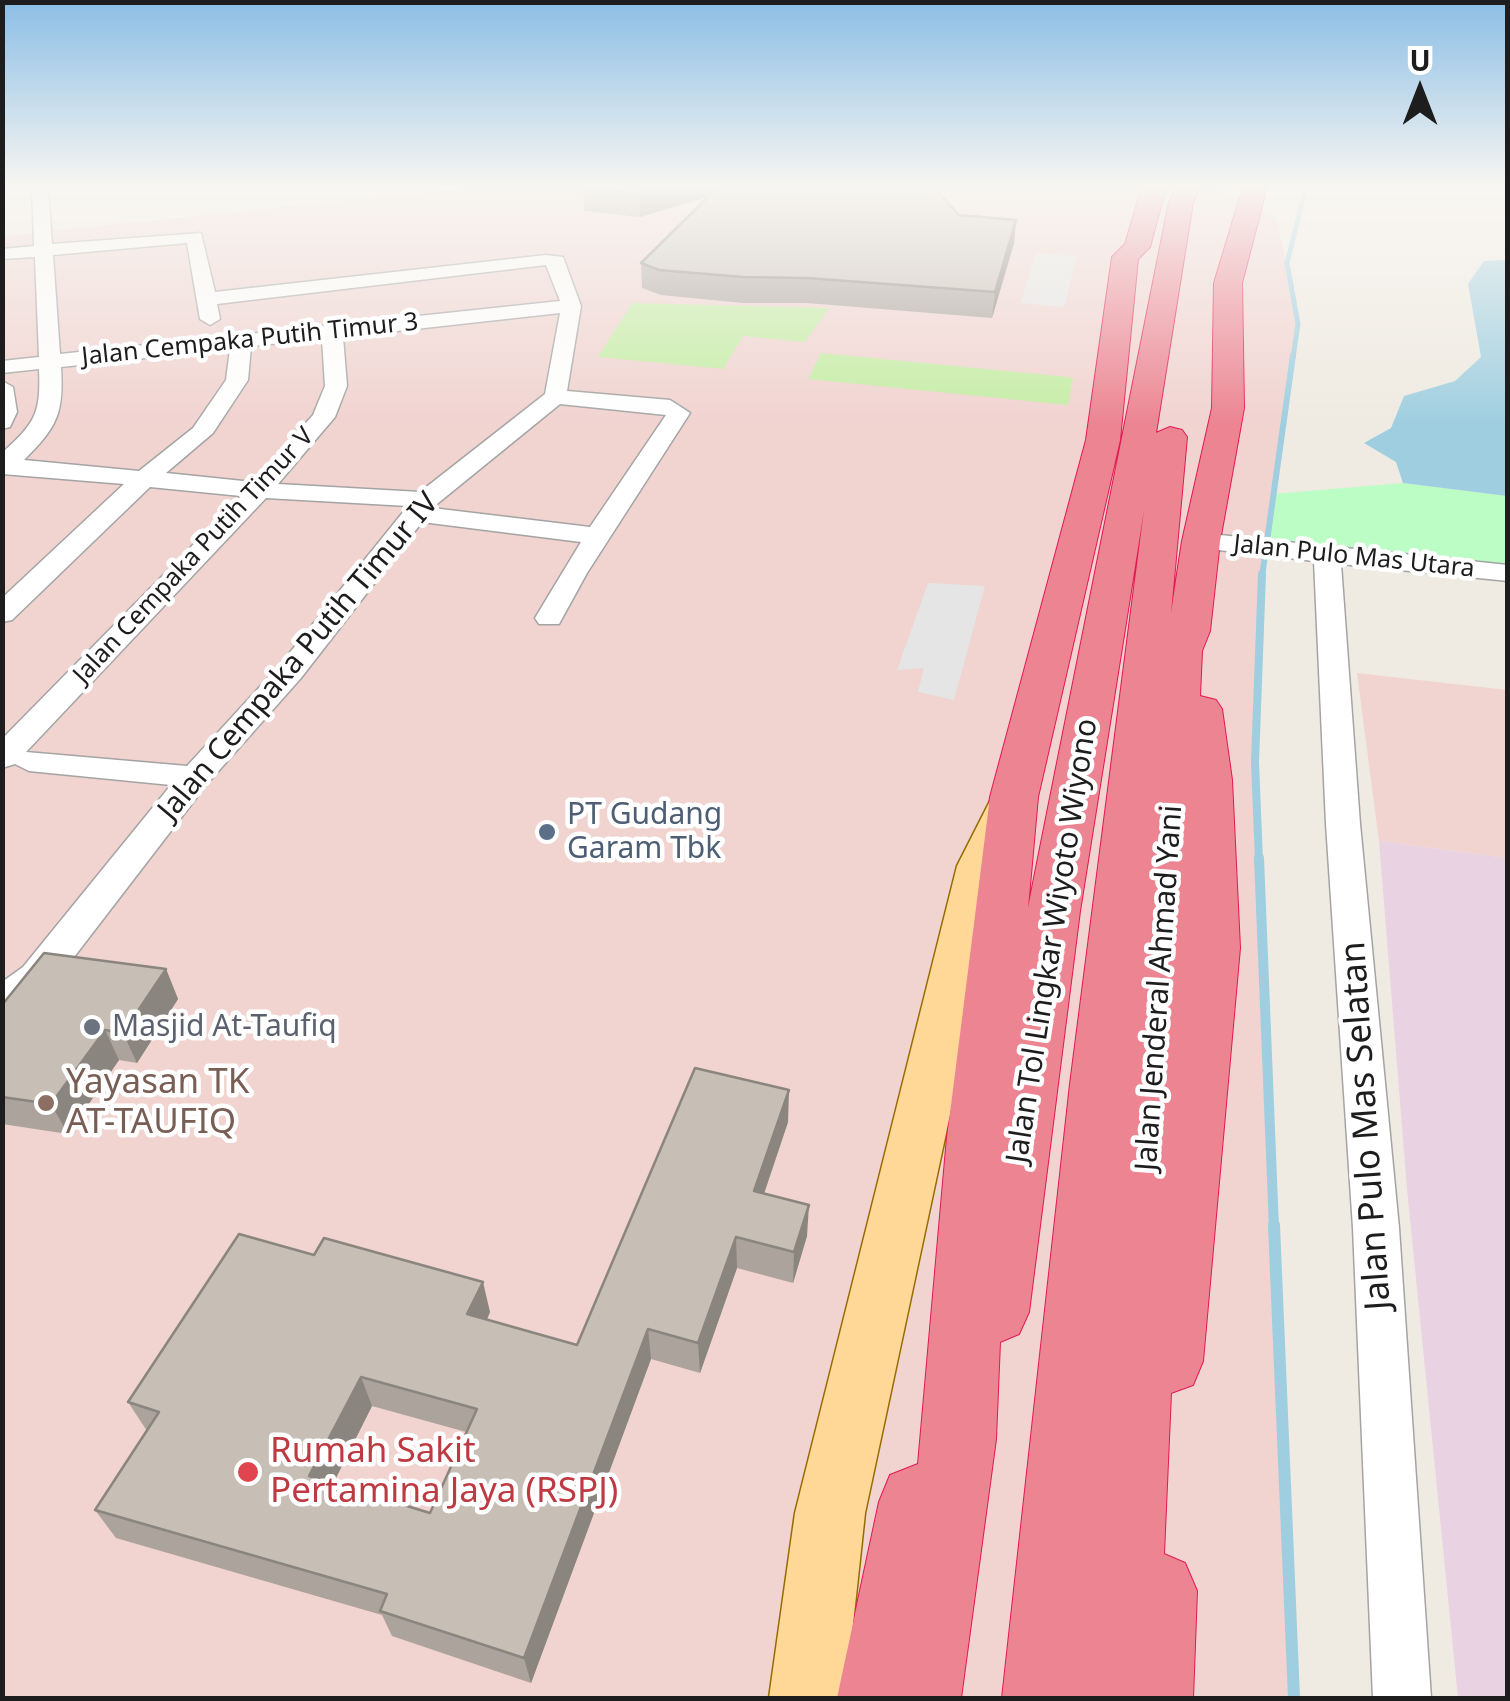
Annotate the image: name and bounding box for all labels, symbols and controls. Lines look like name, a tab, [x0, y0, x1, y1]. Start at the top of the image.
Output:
north arrow	[1370, 40, 1470, 140]
text: U	[1409, 41, 1431, 79]
street label: Jalan Cempaka Putih Timur 3	[80, 307, 420, 373]
street label: Jalan Cempaka Putih Timur V	[67, 422, 321, 690]
street label: Jalan Cempaka Putih Timur IV	[151, 486, 447, 828]
street label: Jalan Pulo Mas Utara	[1232, 529, 1476, 585]
street label: Jalan Tol Lingkar Wiyoto Wiyono	[1000, 716, 1106, 1166]
place label: PT Gudang Garam Tbk	[567, 797, 722, 868]
street label: Jalan Jenderal Ahmad Yani	[1129, 804, 1191, 1172]
marker: PT Gudang Garam Tbk	[536, 821, 558, 843]
street label: Jalan Pulo Mas Selatan	[1333, 940, 1401, 1312]
place label: Masjid At-Taufiq	[112, 1009, 337, 1045]
marker: Masjid At-Taufiq	[81, 1016, 103, 1038]
place label: Yayasan TK AT-TAUFIQ	[66, 1062, 249, 1144]
marker: Yayasan TK AT-TAUFIQ	[35, 1092, 57, 1114]
place label: Rumah Sakit Pertamina Jaya (RSPJ)	[270, 1431, 618, 1513]
marker: Rumah Sakit Pertamina Jaya (RSPJ)	[235, 1459, 261, 1485]

